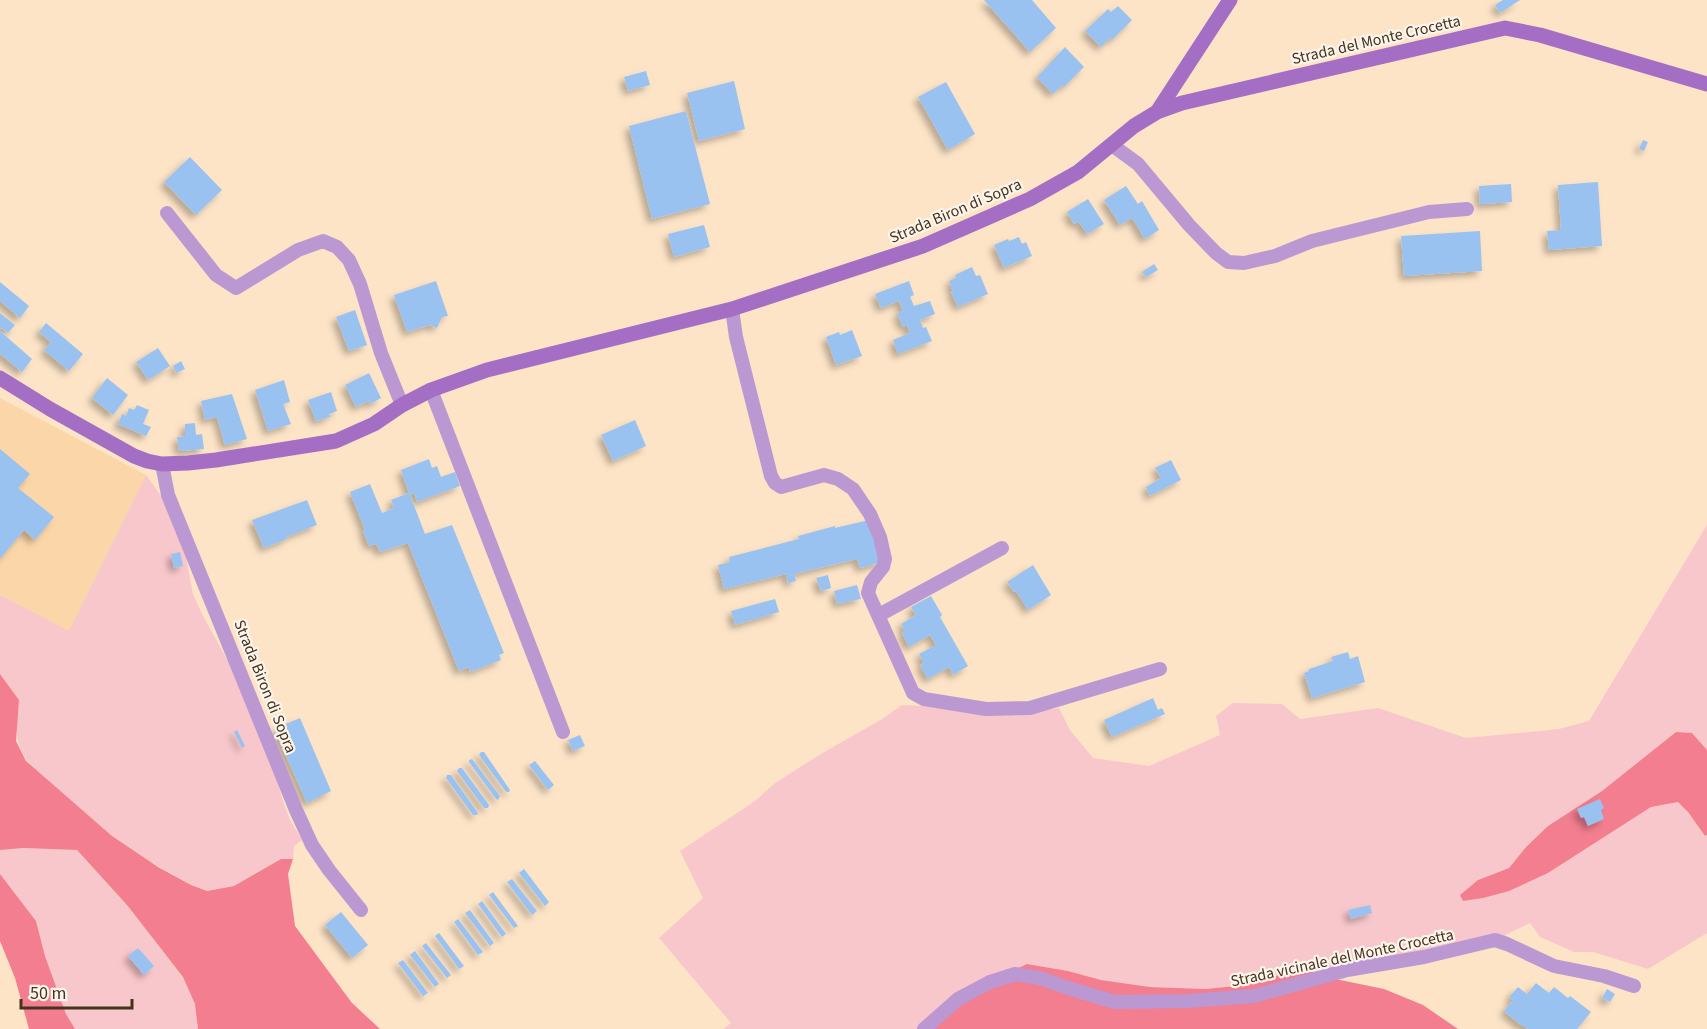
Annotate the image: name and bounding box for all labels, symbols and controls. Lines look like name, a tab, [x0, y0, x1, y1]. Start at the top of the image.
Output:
street label: Strada del Monte Crocetta	[1290, 10, 1463, 70]
street label: Strada Biron di Sopra	[886, 173, 1025, 249]
street label: Strada Biron di Sopra	[228, 617, 302, 756]
street label: Strada vicinale del Monte Crocetta	[1229, 924, 1456, 992]
scale bar	[21, 972, 132, 1010]
text: 50 m	[30, 981, 66, 1006]

